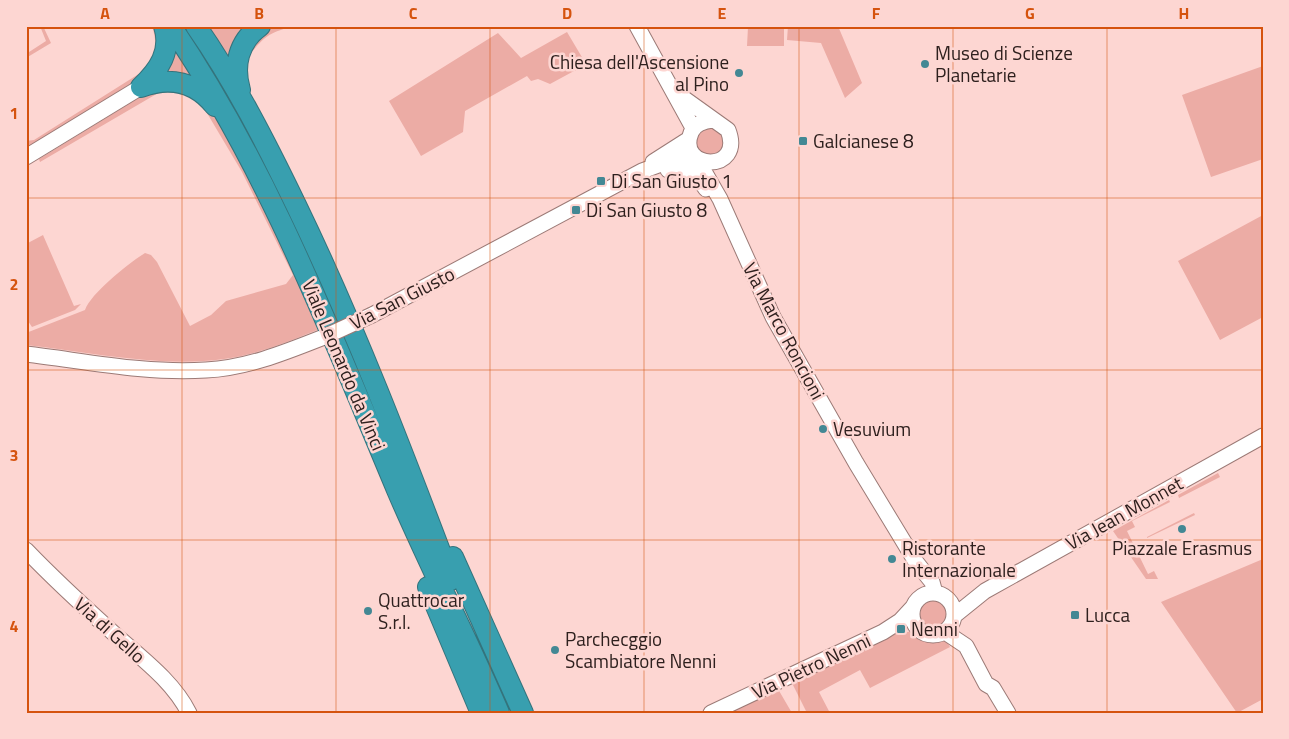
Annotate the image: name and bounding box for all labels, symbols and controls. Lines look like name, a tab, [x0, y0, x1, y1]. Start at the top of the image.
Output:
text: A	[100, 1, 110, 25]
text: B	[254, 1, 264, 25]
text: C	[409, 1, 418, 25]
text: D	[562, 1, 572, 25]
text: E	[718, 1, 727, 25]
text: F	[872, 1, 881, 25]
text: G	[1025, 1, 1035, 25]
text: H	[1179, 1, 1189, 25]
place label: Museo di Scienze Planetarie	[935, 38, 1073, 89]
place label: Chiesa dell'Ascensione al Pino	[550, 47, 729, 98]
marker: Museo di Scienze Planetarie	[919, 58, 931, 70]
marker: Chiesa dell'Ascensione al Pino	[733, 67, 745, 79]
text: 1	[10, 101, 18, 125]
place label: Galcianese 8	[813, 126, 914, 155]
marker: Galcianese 8	[797, 135, 809, 147]
place label: Di San Giusto 1	[611, 166, 732, 195]
marker: Di San Giusto 1	[595, 175, 607, 187]
place label: Di San Giusto 8	[586, 195, 707, 224]
marker: Di San Giusto 8	[570, 204, 582, 216]
street label: Via Marco Roncioni	[736, 257, 833, 405]
street label: Via San Giusto	[344, 259, 459, 336]
text: 2	[10, 272, 18, 296]
street label: Viale Leonardo da Vinci	[295, 275, 394, 455]
place label: Vesuvium	[833, 414, 911, 443]
marker: Vesuvium	[817, 423, 829, 435]
text: 3	[10, 443, 18, 467]
street label: Via Jean Monnet	[1060, 468, 1188, 557]
marker: Piazzale Erasmus	[1176, 523, 1188, 535]
place label: Ristorante Internazionale	[902, 533, 1016, 584]
place label: Piazzale Erasmus	[1112, 533, 1252, 562]
marker: Ristorante Internazionale	[886, 553, 898, 565]
place label: Quattrocar S.r.l.	[378, 585, 465, 636]
street label: Via di Gello	[68, 590, 153, 670]
place label: Lucca	[1085, 600, 1131, 629]
marker: Quattrocar S.r.l.	[362, 605, 374, 617]
marker: Lucca	[1069, 609, 1081, 621]
text: 4	[10, 614, 19, 638]
place label: Nenni	[911, 614, 958, 643]
marker: Nenni	[895, 623, 907, 635]
place label: Parchecggio Scambiatore Nenni	[565, 624, 716, 675]
street label: Via Pietro Nenni	[747, 625, 875, 706]
marker: Parchecggio Scambiatore Nenni	[549, 644, 561, 656]

